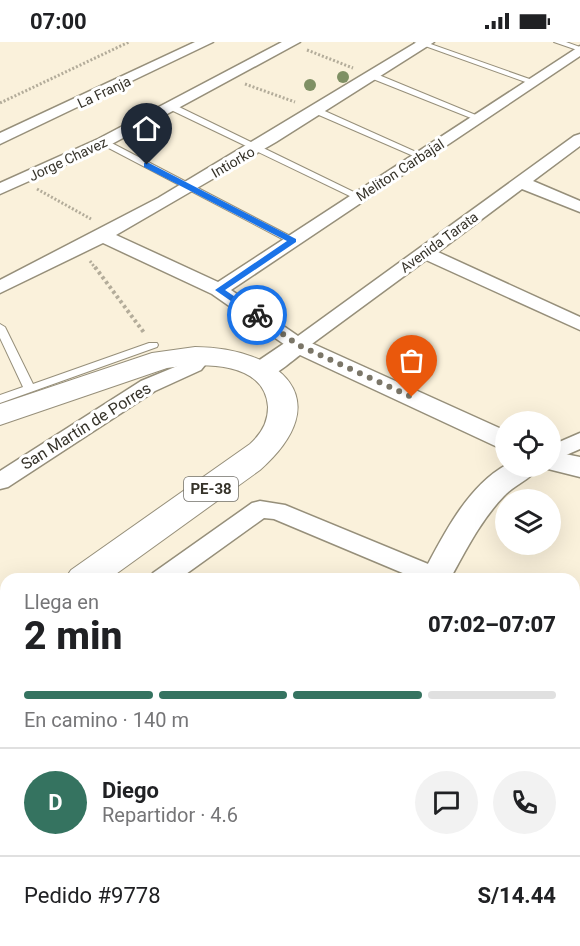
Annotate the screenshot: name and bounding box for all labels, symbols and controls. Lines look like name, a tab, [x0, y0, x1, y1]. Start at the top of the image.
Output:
text: 07:00	[30, 9, 87, 34]
street label: La Franja	[75, 73, 133, 111]
pin	[121, 103, 172, 165]
icon: home	[130, 112, 163, 145]
street label: Jorge Chavez	[26, 134, 110, 184]
street label: Meliton Carbajal	[353, 136, 447, 204]
street label: Intiorko	[208, 143, 258, 181]
street label: Avenida Tarata	[397, 208, 481, 276]
courier	[227, 285, 287, 345]
icon: bike	[241, 299, 274, 332]
pin	[386, 335, 437, 397]
icon: bag	[395, 344, 428, 377]
street label: San Martín de Porres	[18, 378, 154, 474]
map controls	[495, 411, 561, 555]
button: locate	[495, 411, 561, 477]
road number: PE-38	[184, 477, 238, 501]
button: layers	[495, 489, 561, 555]
text: Llega en	[24, 590, 99, 614]
text: 07:02–07:07	[428, 612, 556, 637]
text: 2 min	[24, 613, 122, 659]
text: En camino · 140 m	[24, 708, 189, 732]
button: chat	[415, 771, 478, 834]
button: phone	[493, 771, 556, 834]
text: Diego	[102, 778, 159, 803]
text: D	[48, 790, 63, 815]
text: Repartidor · 4.6	[102, 803, 238, 827]
text: Pedido #9778	[24, 883, 161, 908]
text: S/14.44	[477, 883, 556, 908]

